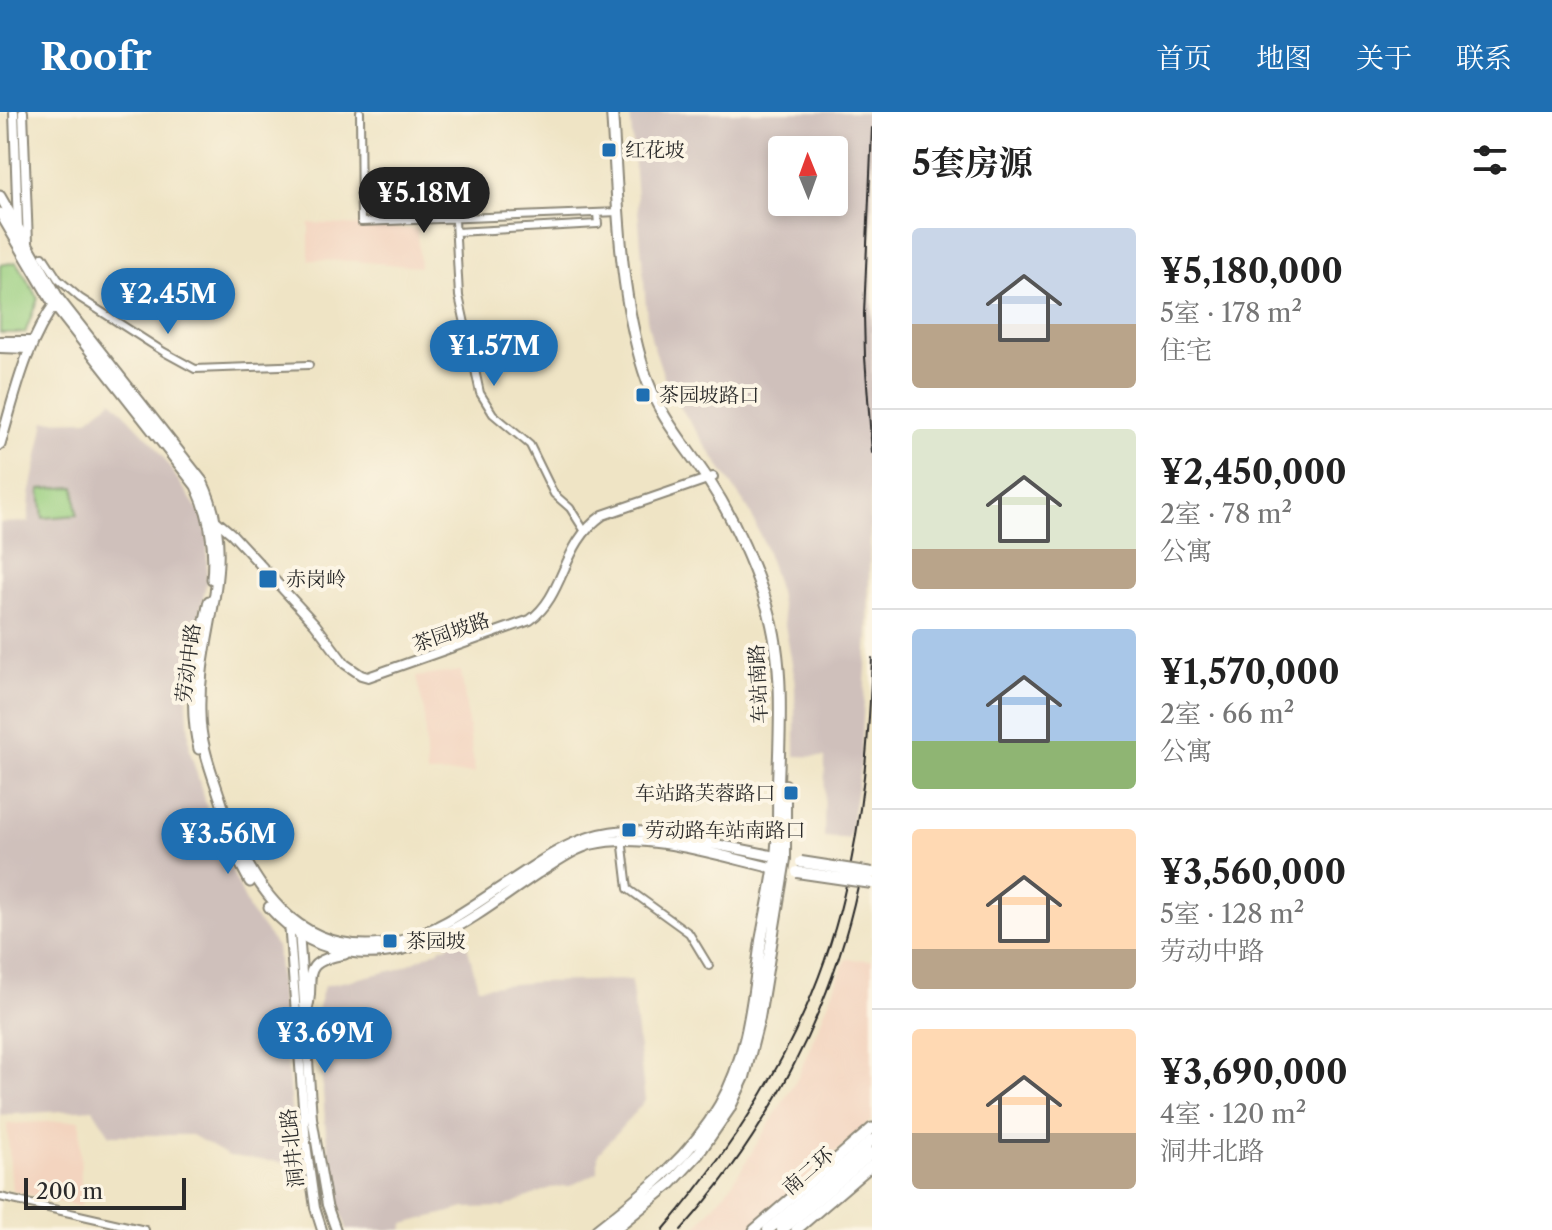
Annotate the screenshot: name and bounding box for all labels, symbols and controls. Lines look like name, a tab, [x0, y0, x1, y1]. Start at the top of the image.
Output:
text: Roofr	[40, 33, 152, 80]
text: 首页	[1156, 41, 1212, 75]
text: 地图	[1256, 41, 1312, 75]
text: 关于	[1356, 41, 1412, 75]
text: 联系	[1456, 41, 1512, 75]
north arrow	[768, 136, 848, 216]
map controls	[768, 136, 848, 216]
place label: 红花坡	[625, 138, 685, 162]
icon: filters	[1468, 138, 1512, 182]
marker: 红花坡	[600, 141, 618, 159]
text: 5套房源	[912, 142, 1033, 184]
pin: ¥5.18M	[359, 167, 489, 235]
text: ¥5.18M	[377, 177, 471, 209]
text: ¥5,180,000	[1160, 250, 1343, 292]
icon: home	[976, 260, 1072, 356]
pin: ¥2.45M	[103, 268, 233, 336]
text: ¥2.45M	[119, 278, 217, 310]
text: 5室 · 178 m²	[1160, 297, 1302, 329]
pin: ¥1.57M	[429, 320, 559, 388]
text: ¥1.57M	[448, 330, 540, 362]
text: 住宅	[1160, 334, 1212, 366]
place label: 茶园坡路口	[659, 383, 759, 407]
marker: 茶园坡路口	[634, 386, 652, 404]
text: ¥2,450,000	[1160, 451, 1347, 493]
icon: home	[976, 461, 1072, 557]
text: 2室 · 78 m²	[1160, 498, 1292, 530]
text: 公寓	[1160, 535, 1212, 567]
place label: 赤岗岭	[286, 567, 346, 591]
marker: 赤岗岭	[257, 568, 279, 590]
street label: 茶园坡路	[409, 608, 493, 656]
street label: 劳动中路	[171, 622, 205, 704]
street label: 车站南路	[744, 643, 772, 725]
text: ¥1,570,000	[1160, 651, 1340, 693]
icon: home	[976, 661, 1072, 757]
text: 2室 · 66 m²	[1160, 698, 1294, 730]
text: 公寓	[1160, 735, 1212, 767]
place label: 车站路芙蓉路口	[635, 781, 775, 805]
marker: 车站路芙蓉路口	[782, 784, 800, 802]
pin: ¥3.56M	[163, 808, 293, 876]
text: ¥3.56M	[179, 818, 277, 850]
place label: 劳动路车站南路口	[645, 818, 805, 842]
marker: 劳动路车站南路口	[620, 821, 638, 839]
text: ¥3,560,000	[1160, 851, 1346, 893]
icon: home	[976, 861, 1072, 957]
text: 5室 · 128 m²	[1160, 898, 1304, 930]
place label: 茶园坡	[406, 929, 466, 953]
marker: 茶园坡	[381, 932, 399, 950]
text: 劳动中路	[1160, 935, 1264, 967]
pin: ¥3.69M	[260, 1007, 390, 1075]
text: ¥3.69M	[276, 1017, 374, 1049]
text: ¥3,690,000	[1160, 1051, 1348, 1093]
icon: home	[976, 1061, 1072, 1157]
text: 4室 · 120 m²	[1160, 1098, 1306, 1130]
street label: 洞井北路	[276, 1107, 308, 1189]
text: 洞井北路	[1160, 1135, 1264, 1167]
street label: 南二环	[777, 1142, 839, 1200]
scale bar	[24, 1174, 186, 1210]
text: 200 m	[36, 1178, 103, 1205]

